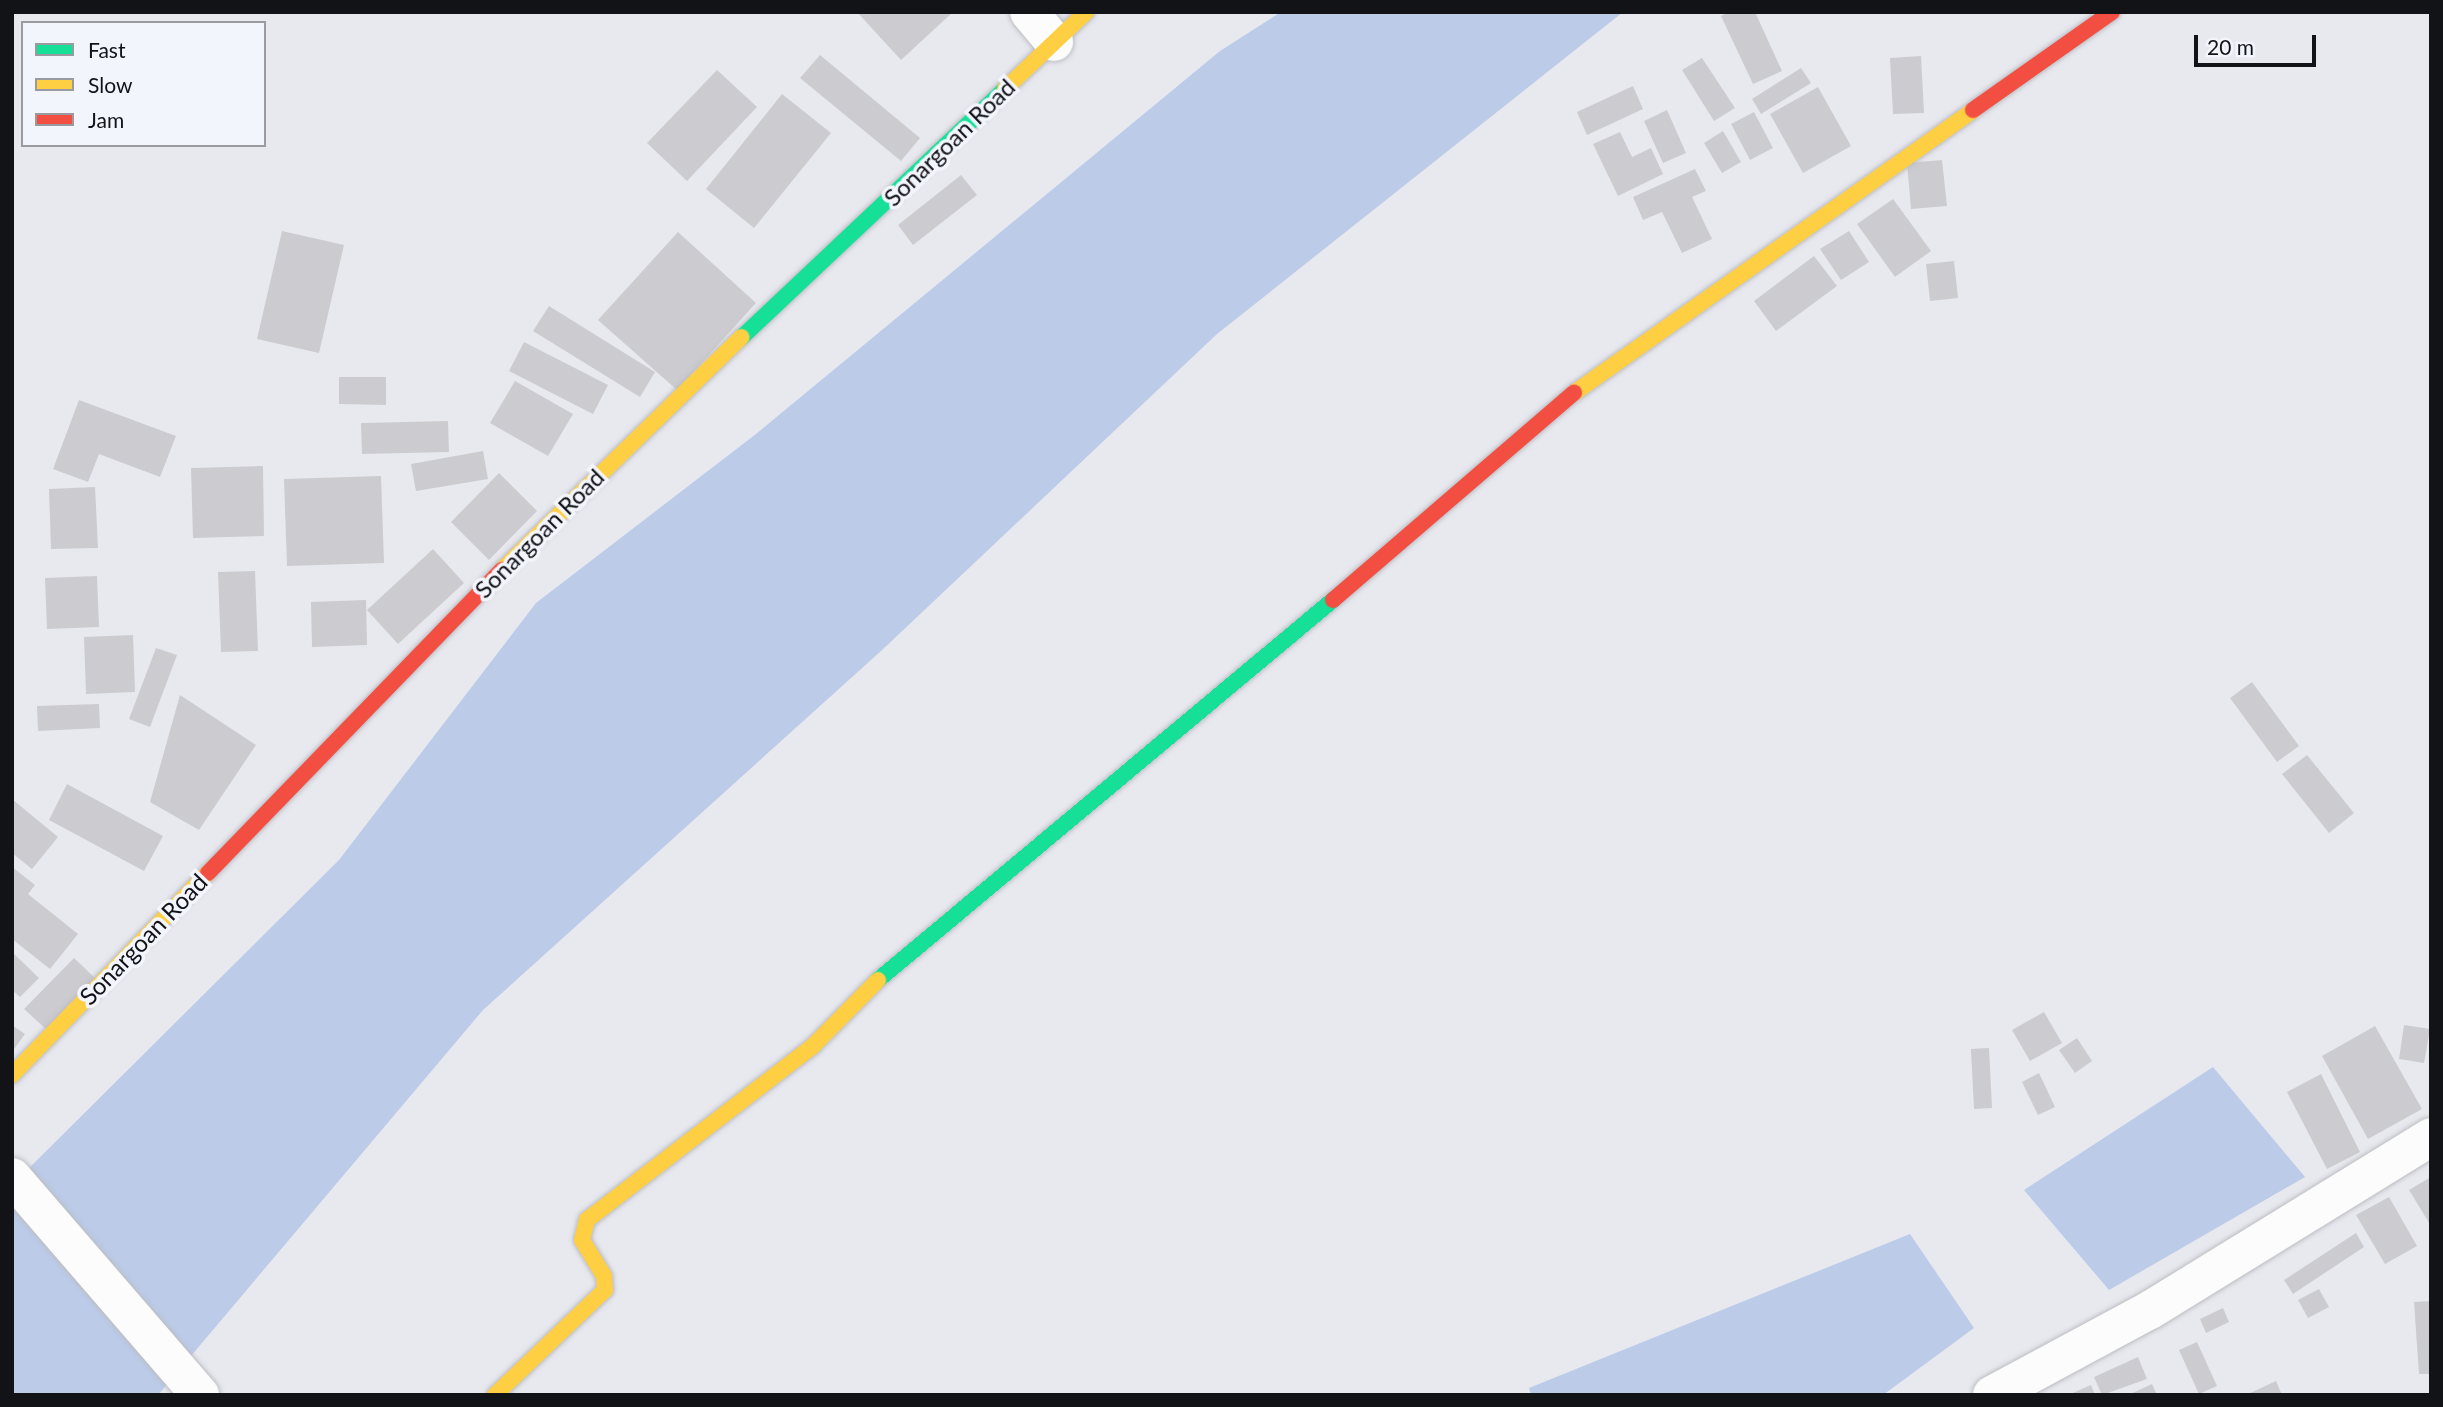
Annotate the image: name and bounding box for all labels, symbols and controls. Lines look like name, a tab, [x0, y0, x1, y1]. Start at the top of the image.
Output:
legend	[21, 21, 266, 147]
scale bar	[2198, 21, 2320, 65]
text: 20 m	[2207, 34, 2254, 59]
text: Fast	[88, 37, 125, 62]
text: Slow	[88, 72, 132, 97]
street label: Sonargoan Road	[878, 72, 1020, 212]
text: Jam	[88, 107, 124, 132]
street label: Sonargoan Road	[468, 462, 610, 604]
street label: Sonargoan Road	[73, 868, 213, 1010]

